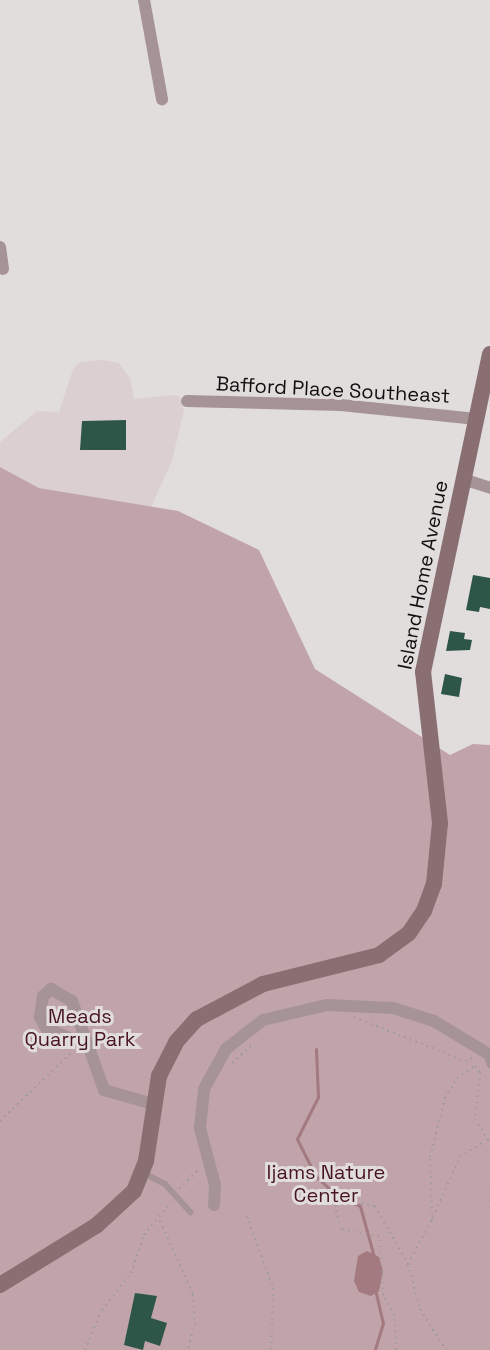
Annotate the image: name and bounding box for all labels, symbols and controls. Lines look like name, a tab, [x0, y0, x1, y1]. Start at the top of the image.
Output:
street label: Bafford Place Southeast	[215, 372, 451, 408]
street label: Island Home Avenue	[393, 478, 453, 672]
park label: Meads Quarry Park	[24, 1004, 136, 1051]
park label: Ijams Nature Center	[267, 1160, 385, 1207]

